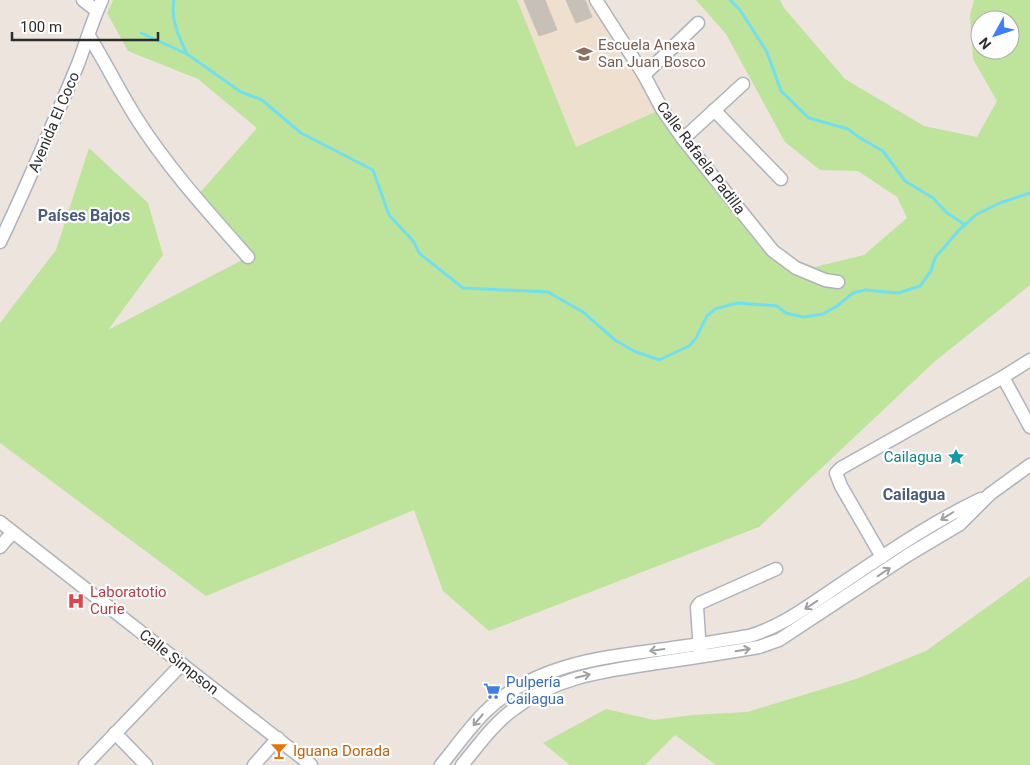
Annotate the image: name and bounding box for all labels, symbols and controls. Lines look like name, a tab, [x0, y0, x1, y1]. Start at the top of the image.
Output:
scale bar	[12, 10, 159, 42]
north arrow	[970, 10, 1020, 60]
text: 100 m	[20, 18, 62, 36]
text: N	[976, 34, 994, 52]
place label: Escuela Anexa San Juan Bosco	[598, 36, 706, 71]
school or university icon: Escuela Anexa San Juan Bosco	[574, 44, 594, 64]
street label: Avenida El Coco	[25, 69, 83, 175]
street label: Calle Rafaela Padilla	[653, 98, 749, 218]
district label: Países Bajos	[38, 206, 130, 225]
place icon: Cailagua	[946, 447, 966, 467]
place label: Cailagua	[884, 448, 942, 466]
district label: Cailagua	[883, 485, 946, 504]
one-way arrow	[940, 511, 954, 521]
one-way arrow	[876, 567, 890, 577]
place label: Laboratotio Curie	[90, 583, 167, 618]
hospital icon: Laboratotio Curie	[66, 591, 86, 611]
one-way arrow	[804, 600, 818, 610]
street label: Calle Simpson	[136, 625, 222, 699]
one-way arrow	[735, 644, 751, 654]
one-way arrow	[649, 645, 665, 655]
one-way arrow	[574, 671, 590, 680]
place label: Pulpería Cailagua	[506, 673, 564, 708]
supermarket icon: Pulpería Cailagua	[482, 681, 502, 701]
one-way arrow	[472, 714, 484, 727]
bar icon: Iguana Dorada	[269, 741, 289, 761]
place label: Iguana Dorada	[293, 742, 390, 760]

